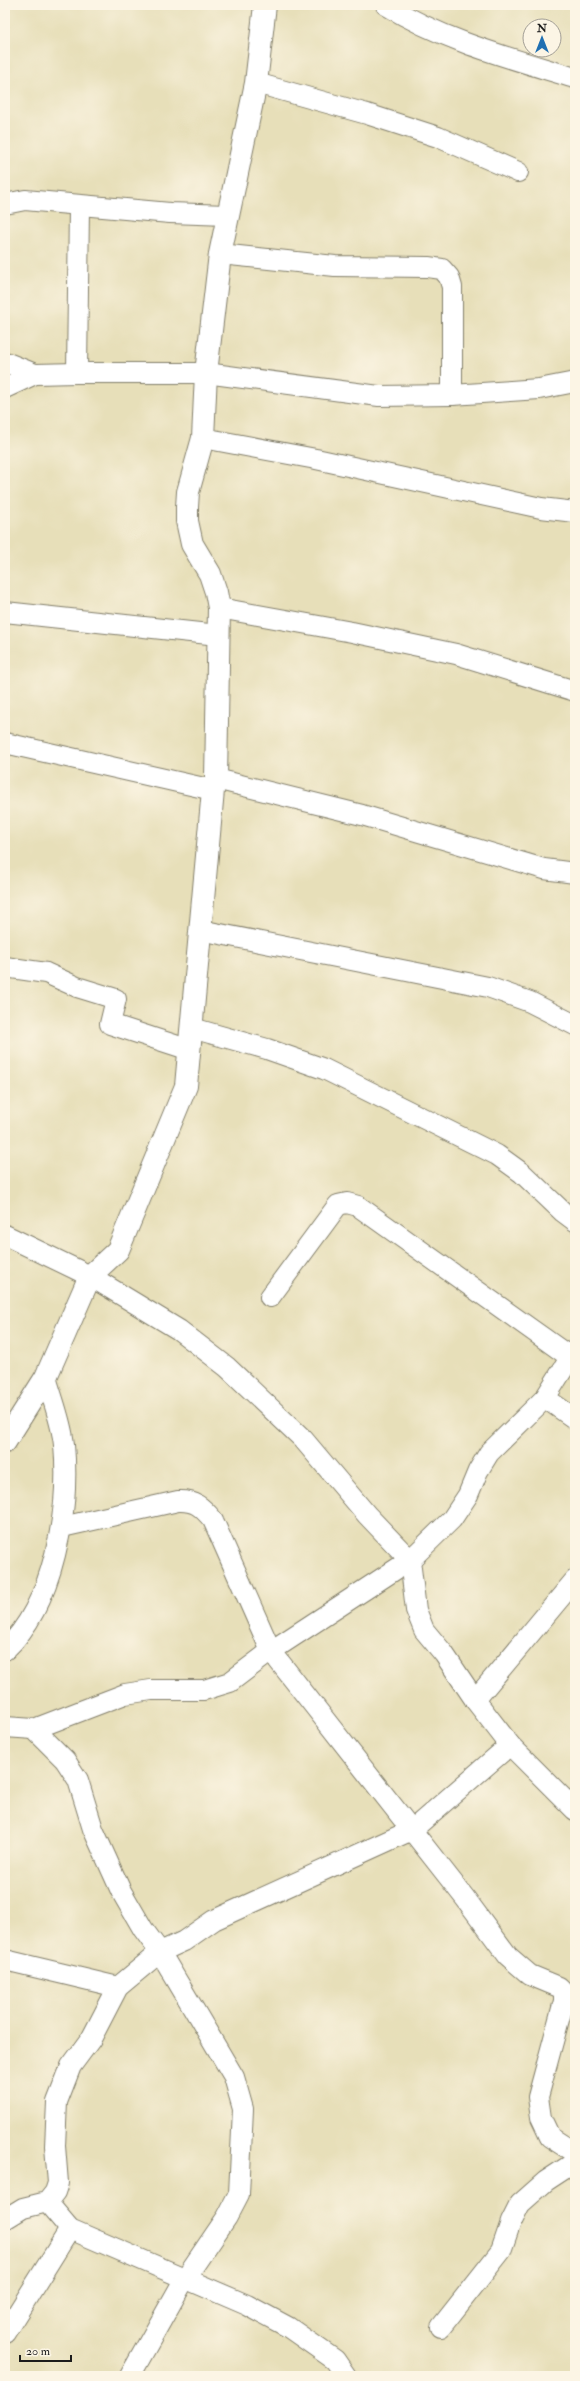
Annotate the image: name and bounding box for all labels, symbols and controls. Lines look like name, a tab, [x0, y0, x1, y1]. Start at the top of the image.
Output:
north arrow	[522, 18, 562, 58]
text: N	[536, 22, 548, 35]
scale bar	[20, 2337, 71, 2363]
text: 20 m	[26, 2344, 51, 2359]

